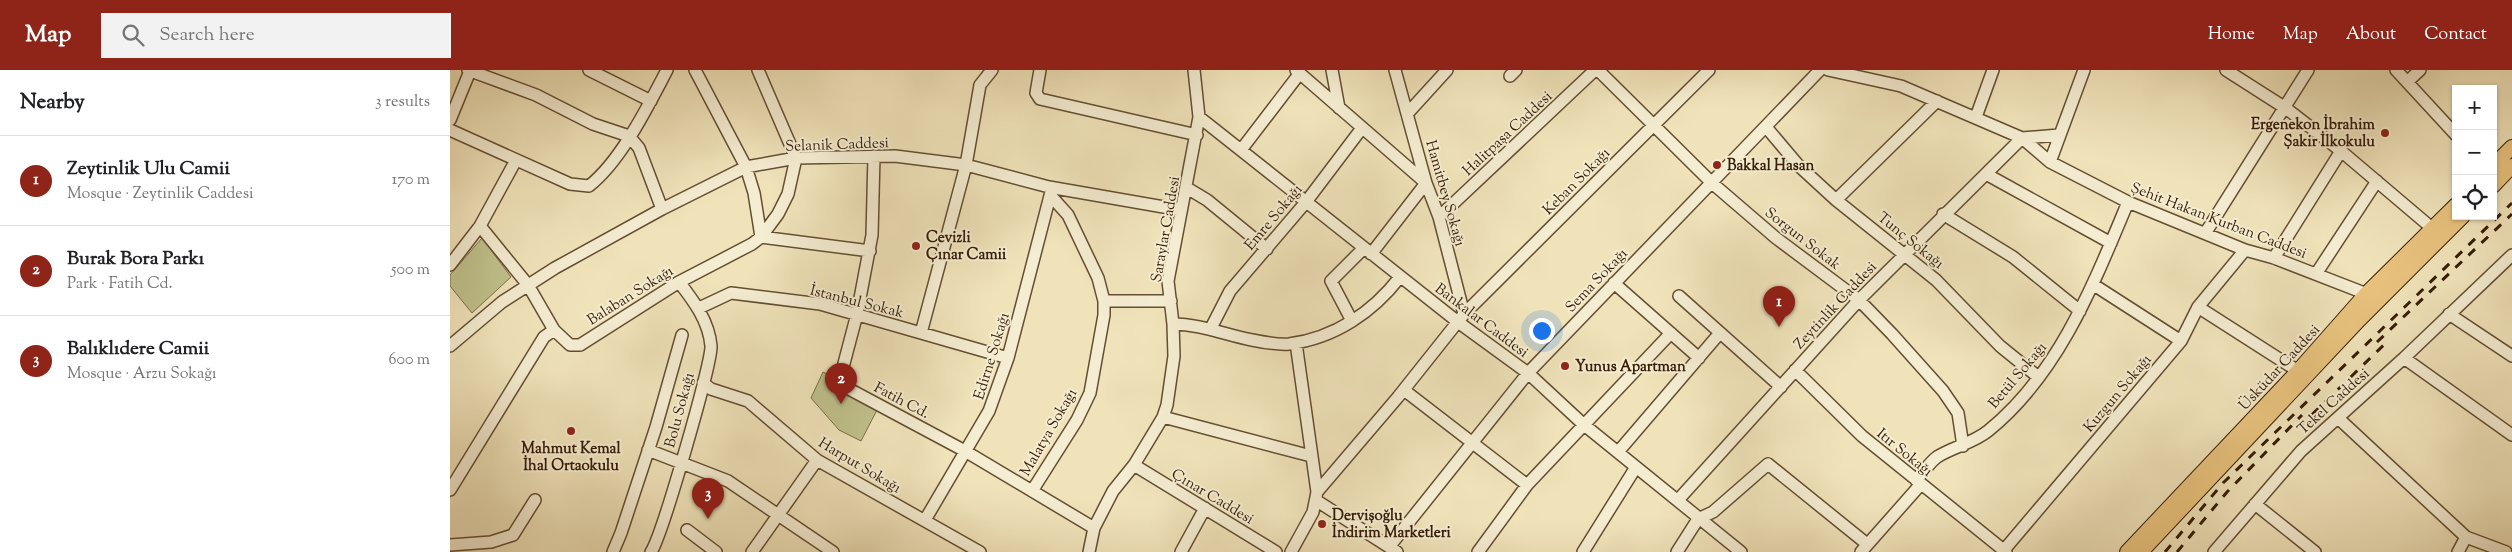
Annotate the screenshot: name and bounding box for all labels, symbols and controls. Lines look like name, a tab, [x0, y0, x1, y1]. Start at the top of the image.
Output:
search box	[101, 13, 451, 58]
text: Map	[25, 18, 71, 52]
icon: search	[119, 21, 147, 49]
text: Search here	[159, 22, 255, 49]
text: Home	[2208, 22, 2255, 48]
text: Map	[2283, 22, 2318, 48]
text: About	[2346, 22, 2396, 48]
text: Contact	[2424, 22, 2487, 48]
map controls	[2452, 85, 2497, 220]
button: +	[2452, 85, 2497, 130]
street label: Halitpaşa Caddesi	[1458, 87, 1558, 181]
text: Nearby	[20, 88, 85, 118]
text: 3 results	[375, 91, 430, 114]
place label: Ergenekon İbrahim Şakir İlkokulu	[2251, 113, 2376, 153]
marker: Ergenekon İbrahim Şakir İlkokulu	[2379, 127, 2391, 139]
button: −	[2452, 130, 2497, 175]
street label: Selanik Caddesi	[785, 133, 889, 158]
street label: Hamitbey Sokağı	[1419, 138, 1470, 249]
street label: Keban Sokağı	[1539, 144, 1616, 221]
text: Zeytinlik Ulu Camii	[67, 156, 230, 183]
place label: Bakkal Hasan	[1727, 156, 1815, 177]
marker: Bakkal Hasan	[1711, 159, 1723, 171]
text: 1	[33, 169, 39, 192]
text: 170 m	[392, 169, 430, 192]
street label: Saraylar Caddesi	[1147, 175, 1186, 284]
button: locate	[2452, 175, 2497, 220]
street label: Şehit Hakan Kurban Caddesi	[2127, 178, 2310, 265]
street label: Emre Sokağı	[1240, 180, 1308, 256]
text: Mosque · Zeytinlik Caddesi	[67, 183, 253, 206]
street label: Sorgun Sokak	[1760, 203, 1844, 276]
street label: Tunç Sokağı	[1872, 208, 1948, 275]
place label: Cevizli Çınar Camii	[926, 228, 1007, 266]
marker: Cevizli Çınar Camii	[910, 240, 922, 252]
street label: Sema Sokağı	[1561, 244, 1633, 318]
text: Burak Bora Parkı	[67, 246, 204, 273]
street label: Zeytinlik Caddesi	[1790, 257, 1882, 355]
text: 2	[32, 259, 40, 282]
text: 500 m	[391, 259, 430, 282]
street label: Balaban Sokağı	[584, 261, 678, 331]
text: Park · Fatih Cd.	[67, 273, 173, 296]
street label: Bankalar Caddesi	[1430, 279, 1532, 363]
street label: İstanbul Sokak	[807, 280, 906, 324]
pin: 1	[1763, 286, 1795, 327]
street label: Edirne Sokağı	[969, 310, 1016, 402]
your location	[1529, 318, 1555, 344]
street label: Üsküdar Caddesi	[2234, 320, 2326, 416]
text: Balıklıdere Camii	[67, 336, 209, 363]
street label: Betül Sokağı	[1984, 338, 2052, 414]
text: 3	[33, 349, 39, 372]
text: 600 m	[388, 349, 430, 372]
street label: Kuzgun Sokağı	[2079, 350, 2157, 438]
place label: Yunus Apartman	[1575, 357, 1686, 378]
marker: Yunus Apartman	[1559, 360, 1571, 372]
text: Mosque · Arzu Sokağı	[67, 363, 217, 386]
pin: 2	[825, 363, 857, 404]
street label: Tekel Caddesi	[2293, 364, 2375, 440]
street label: Bolu Sokağı	[660, 370, 701, 450]
street label: Fatih Cd.	[870, 378, 933, 425]
street label: Malatya Sokağı	[1016, 385, 1083, 480]
street label: Itır Sokağı	[1872, 424, 1937, 482]
marker: Mahmut Kemal İhal Ortaokulu	[565, 425, 577, 437]
street label: Harput Sokağı	[814, 433, 905, 499]
place label: Mahmut Kemal İhal Ortaokulu	[521, 439, 622, 477]
street label: Çınar Caddesi	[1167, 464, 1257, 530]
pin: 3	[692, 478, 724, 519]
place label: Dervişoğlu İndirim Marketleri	[1332, 506, 1451, 544]
marker: Dervişoğlu İndirim Marketleri	[1316, 518, 1328, 530]

